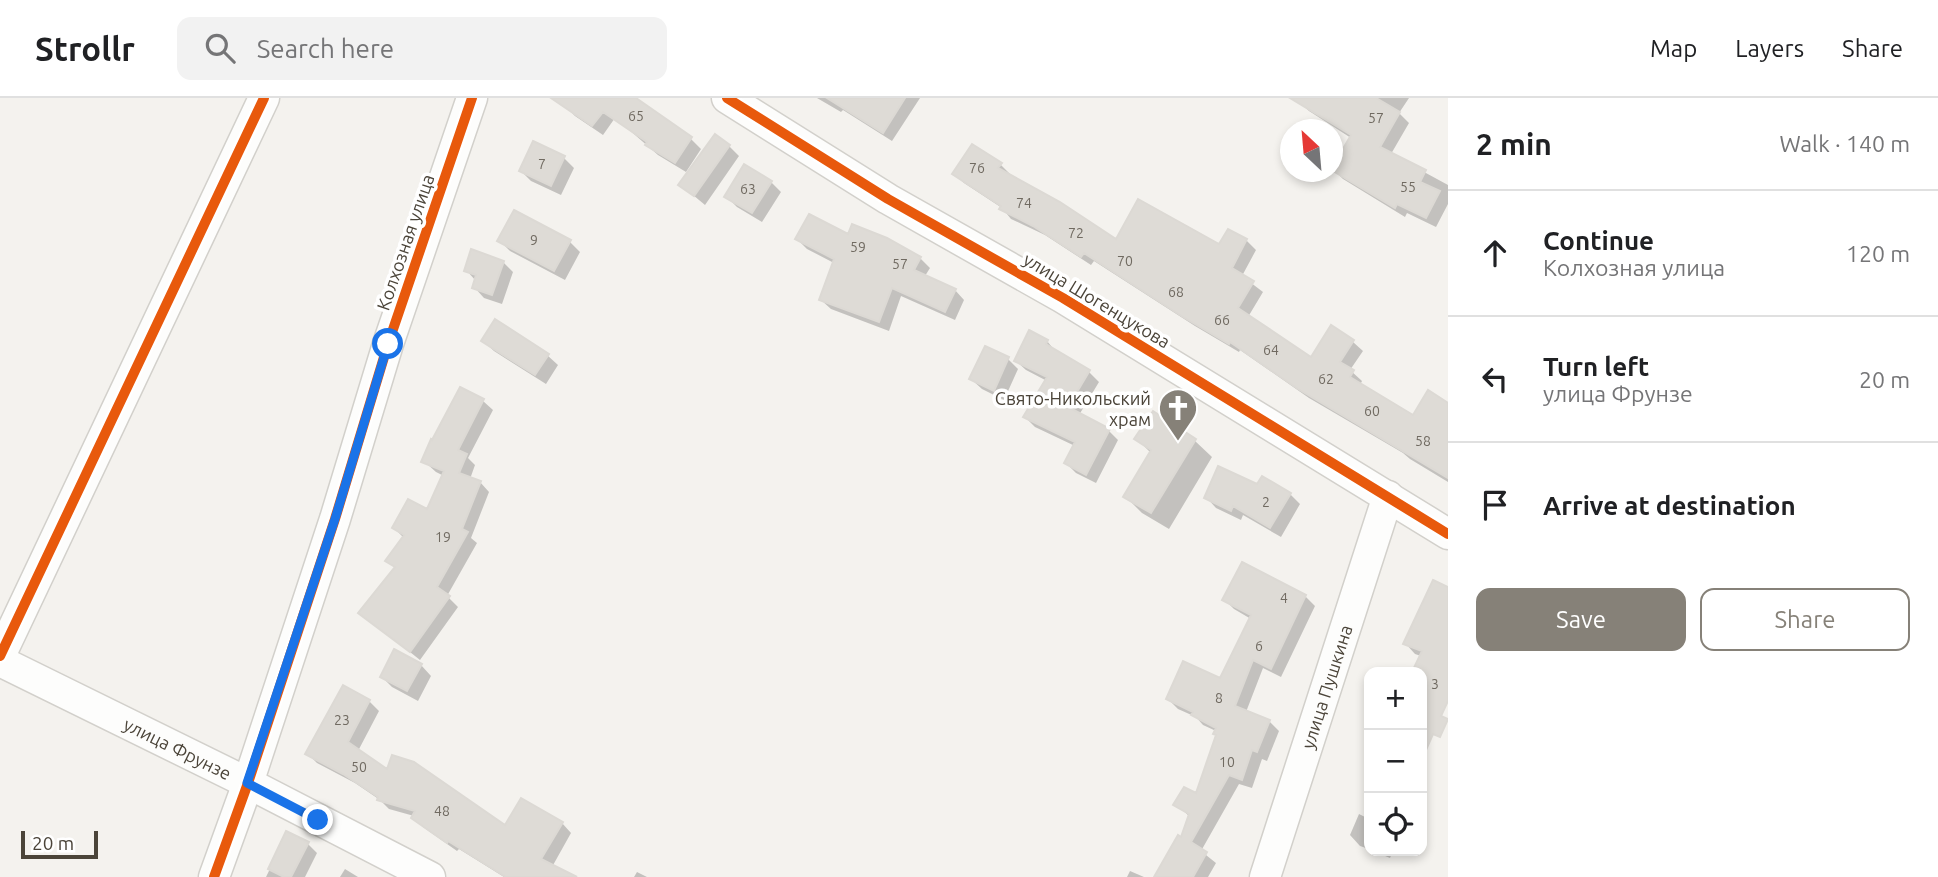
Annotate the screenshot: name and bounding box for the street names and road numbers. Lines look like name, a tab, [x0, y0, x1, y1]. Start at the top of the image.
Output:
street label: Колхозная улица	[372, 171, 438, 313]
street label: улица Шогенцукова	[1020, 248, 1174, 352]
street label: улица Пушкина	[1297, 622, 1356, 751]
street label: улица Фрунзе	[121, 714, 235, 783]

